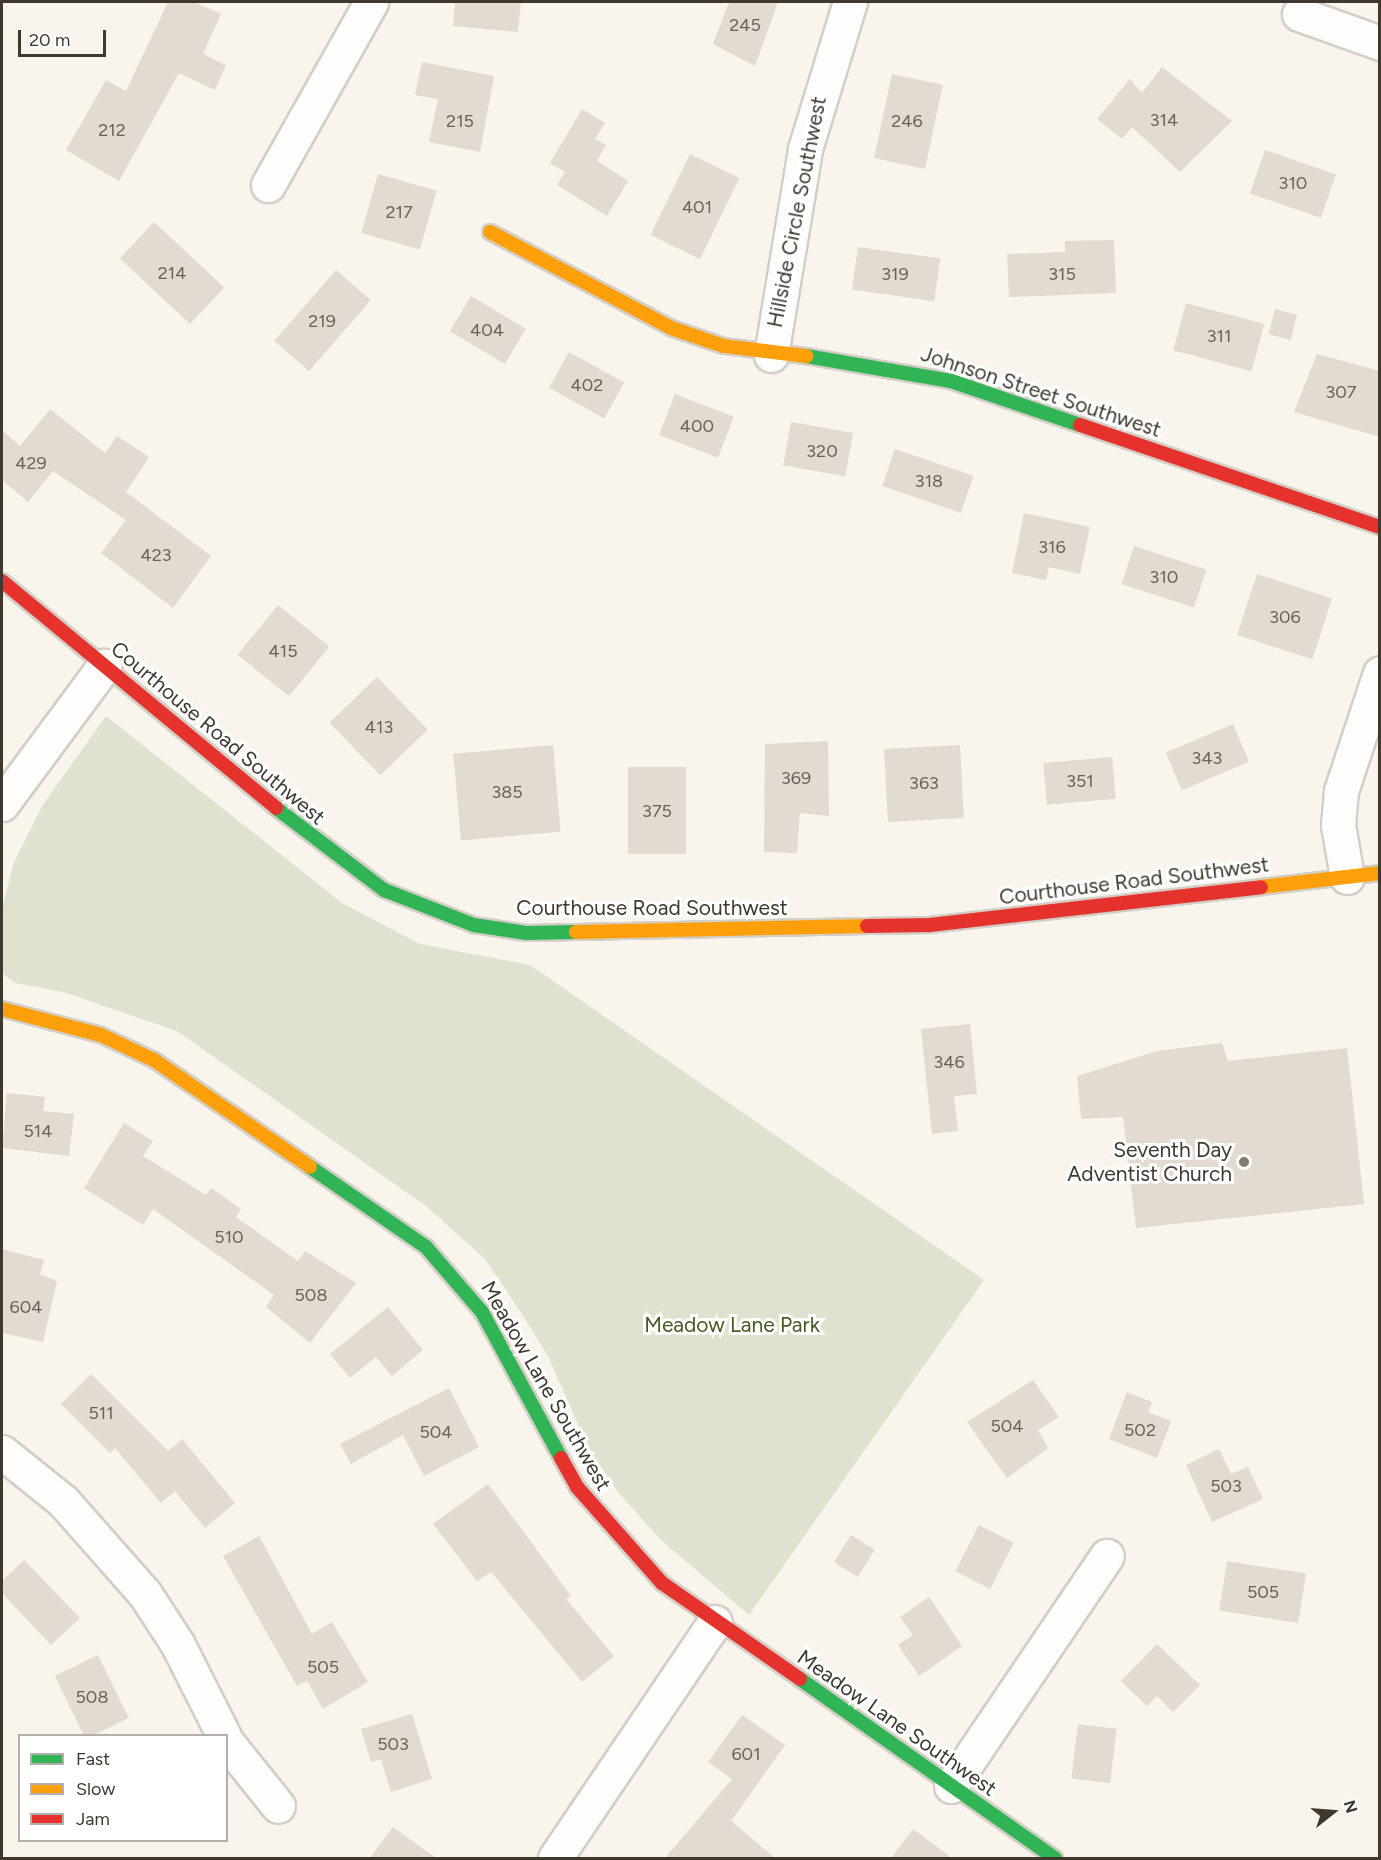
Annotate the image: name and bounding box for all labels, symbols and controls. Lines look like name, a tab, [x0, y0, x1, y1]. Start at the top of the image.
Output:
house number: 245	[729, 14, 761, 36]
scale bar	[21, 18, 110, 56]
text: 20 m	[29, 29, 70, 51]
street label: Hillside Circle Southwest	[762, 94, 832, 330]
house number: 314	[1150, 109, 1178, 131]
house number: 215	[446, 110, 474, 132]
house number: 246	[891, 110, 923, 132]
house number: 212	[98, 119, 126, 141]
house number: 310	[1279, 172, 1307, 194]
house number: 401	[682, 196, 712, 218]
house number: 217	[385, 201, 413, 223]
house number: 214	[158, 262, 186, 284]
house number: 319	[881, 263, 909, 285]
house number: 315	[1048, 263, 1076, 285]
house number: 219	[308, 310, 336, 332]
house number: 404	[470, 319, 504, 341]
house number: 311	[1207, 325, 1231, 347]
street label: Johnson Street Southwest	[918, 341, 1164, 443]
house number: 402	[571, 374, 603, 396]
house number: 307	[1326, 381, 1356, 403]
house number: 400	[680, 415, 714, 437]
house number: 320	[806, 440, 838, 462]
house number: 429	[15, 452, 47, 474]
house number: 318	[915, 470, 943, 492]
house number: 316	[1038, 536, 1066, 558]
house number: 423	[140, 544, 172, 566]
house number: 310	[1150, 566, 1178, 588]
house number: 306	[1269, 606, 1301, 628]
street label: Courthouse Road Southwest	[106, 636, 330, 830]
house number: 415	[269, 640, 297, 662]
house number: 413	[365, 716, 393, 738]
house number: 343	[1192, 747, 1222, 769]
house number: 369	[781, 767, 811, 789]
house number: 351	[1066, 770, 1094, 792]
house number: 363	[909, 772, 939, 794]
house number: 385	[491, 781, 523, 803]
house number: 375	[642, 800, 672, 822]
street label: Courthouse Road Southwest	[998, 852, 1270, 910]
street label: Courthouse Road Southwest	[516, 895, 788, 921]
house number: 346	[933, 1051, 965, 1073]
house number: 514	[24, 1120, 52, 1142]
place label: Seventh Day Adventist Church	[1067, 1137, 1232, 1187]
marker: Seventh Day Adventist Church	[1237, 1155, 1251, 1169]
house number: 510	[214, 1226, 244, 1248]
street label: Meadow Lane Southwest	[476, 1277, 616, 1495]
house number: 508	[295, 1284, 327, 1306]
house number: 604	[10, 1296, 42, 1318]
park label: Meadow Lane Park	[644, 1312, 820, 1338]
house number: 511	[88, 1402, 114, 1424]
house number: 504	[990, 1415, 1024, 1437]
house number: 502	[1124, 1419, 1156, 1441]
house number: 504	[419, 1421, 453, 1443]
house number: 503	[1210, 1475, 1242, 1497]
house number: 505	[1247, 1581, 1279, 1603]
street label: Meadow Lane Southwest	[792, 1645, 1002, 1801]
house number: 505	[307, 1656, 339, 1678]
house number: 508	[76, 1686, 108, 1708]
house number: 503	[377, 1733, 409, 1755]
legend	[18, 1734, 228, 1842]
house number: 601	[731, 1743, 761, 1765]
text: Fast	[76, 1748, 110, 1770]
text: Slow	[76, 1778, 115, 1800]
north arrow	[1303, 1782, 1363, 1842]
text: N	[1340, 1798, 1362, 1815]
text: Jam	[76, 1808, 110, 1830]

